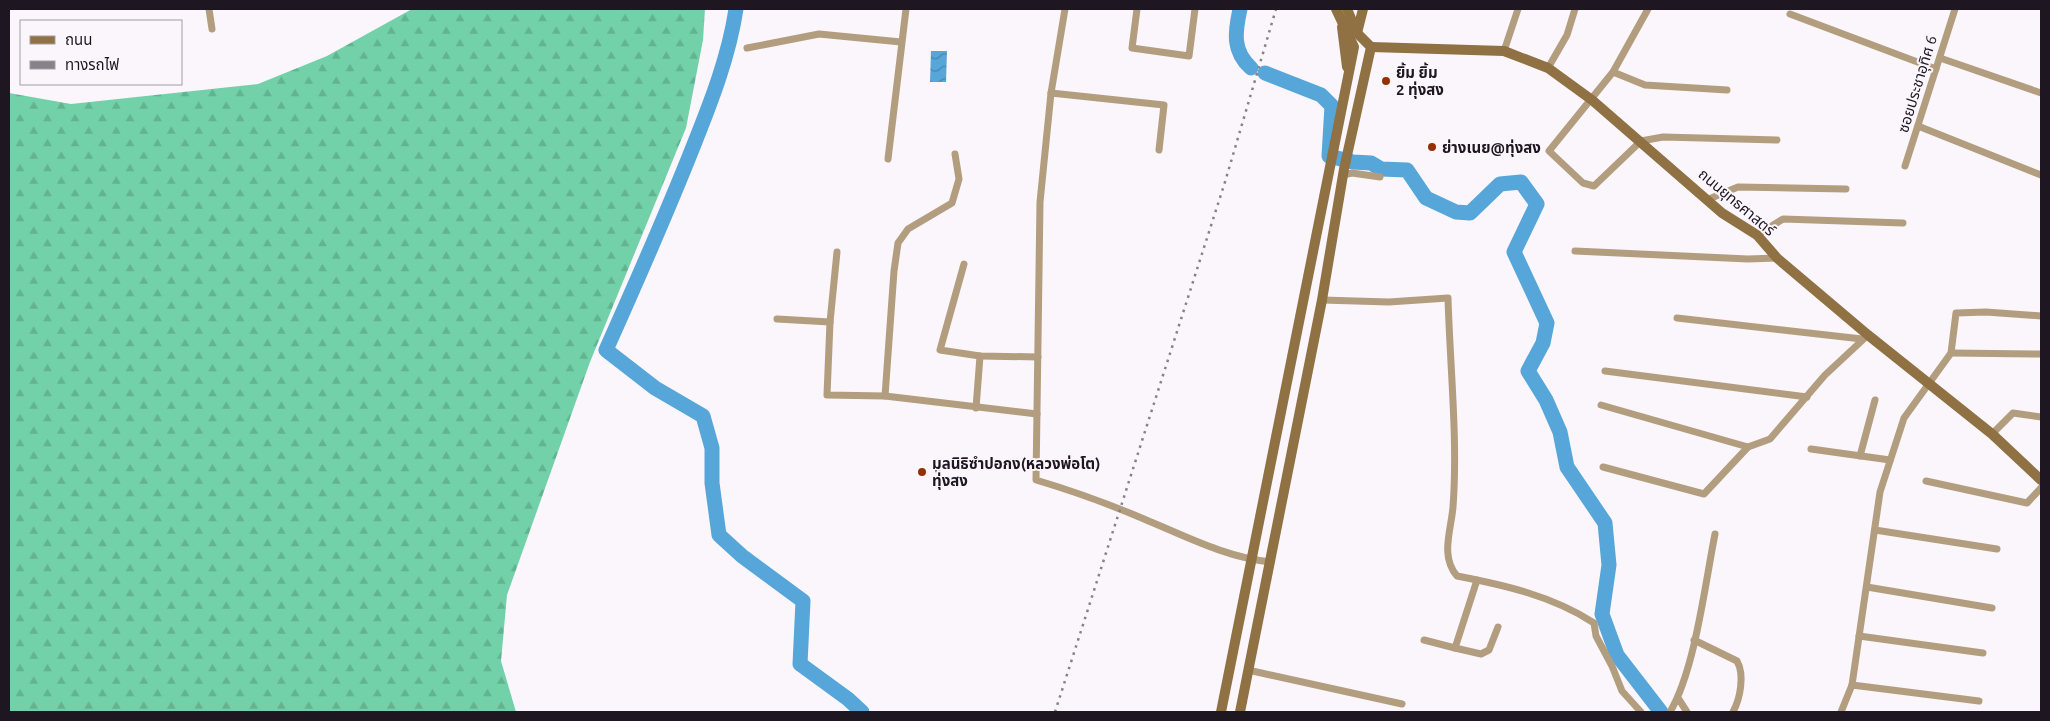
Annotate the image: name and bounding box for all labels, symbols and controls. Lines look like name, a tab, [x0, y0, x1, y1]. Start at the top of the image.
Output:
legend	[20, 20, 182, 85]
text: ถนน	[65, 31, 92, 48]
street label: ซอยประชาอุทิศ 6	[1894, 33, 1941, 135]
text: ทางรถไฟ	[65, 56, 119, 73]
place label: ยิ้ม ยิ้ม 2 ทุ่งสง	[1396, 62, 1444, 99]
marker: ยิ้ม ยิ้ม 2 ทุ่งสง	[1380, 75, 1392, 87]
place label: ย่างเนย@ทุ่งสง	[1442, 139, 1541, 157]
marker: ย่างเนย@ทุ่งสง	[1426, 141, 1438, 153]
street label: ถนนยุทธศาสตร์	[1695, 165, 1779, 240]
place label: มูลนิธิซำปอกง(หลวงพ่อโต) ทุ่งสง	[932, 455, 1100, 490]
marker: มูลนิธิซำปอกง(หลวงพ่อโต) ทุ่งสง	[916, 466, 928, 478]

